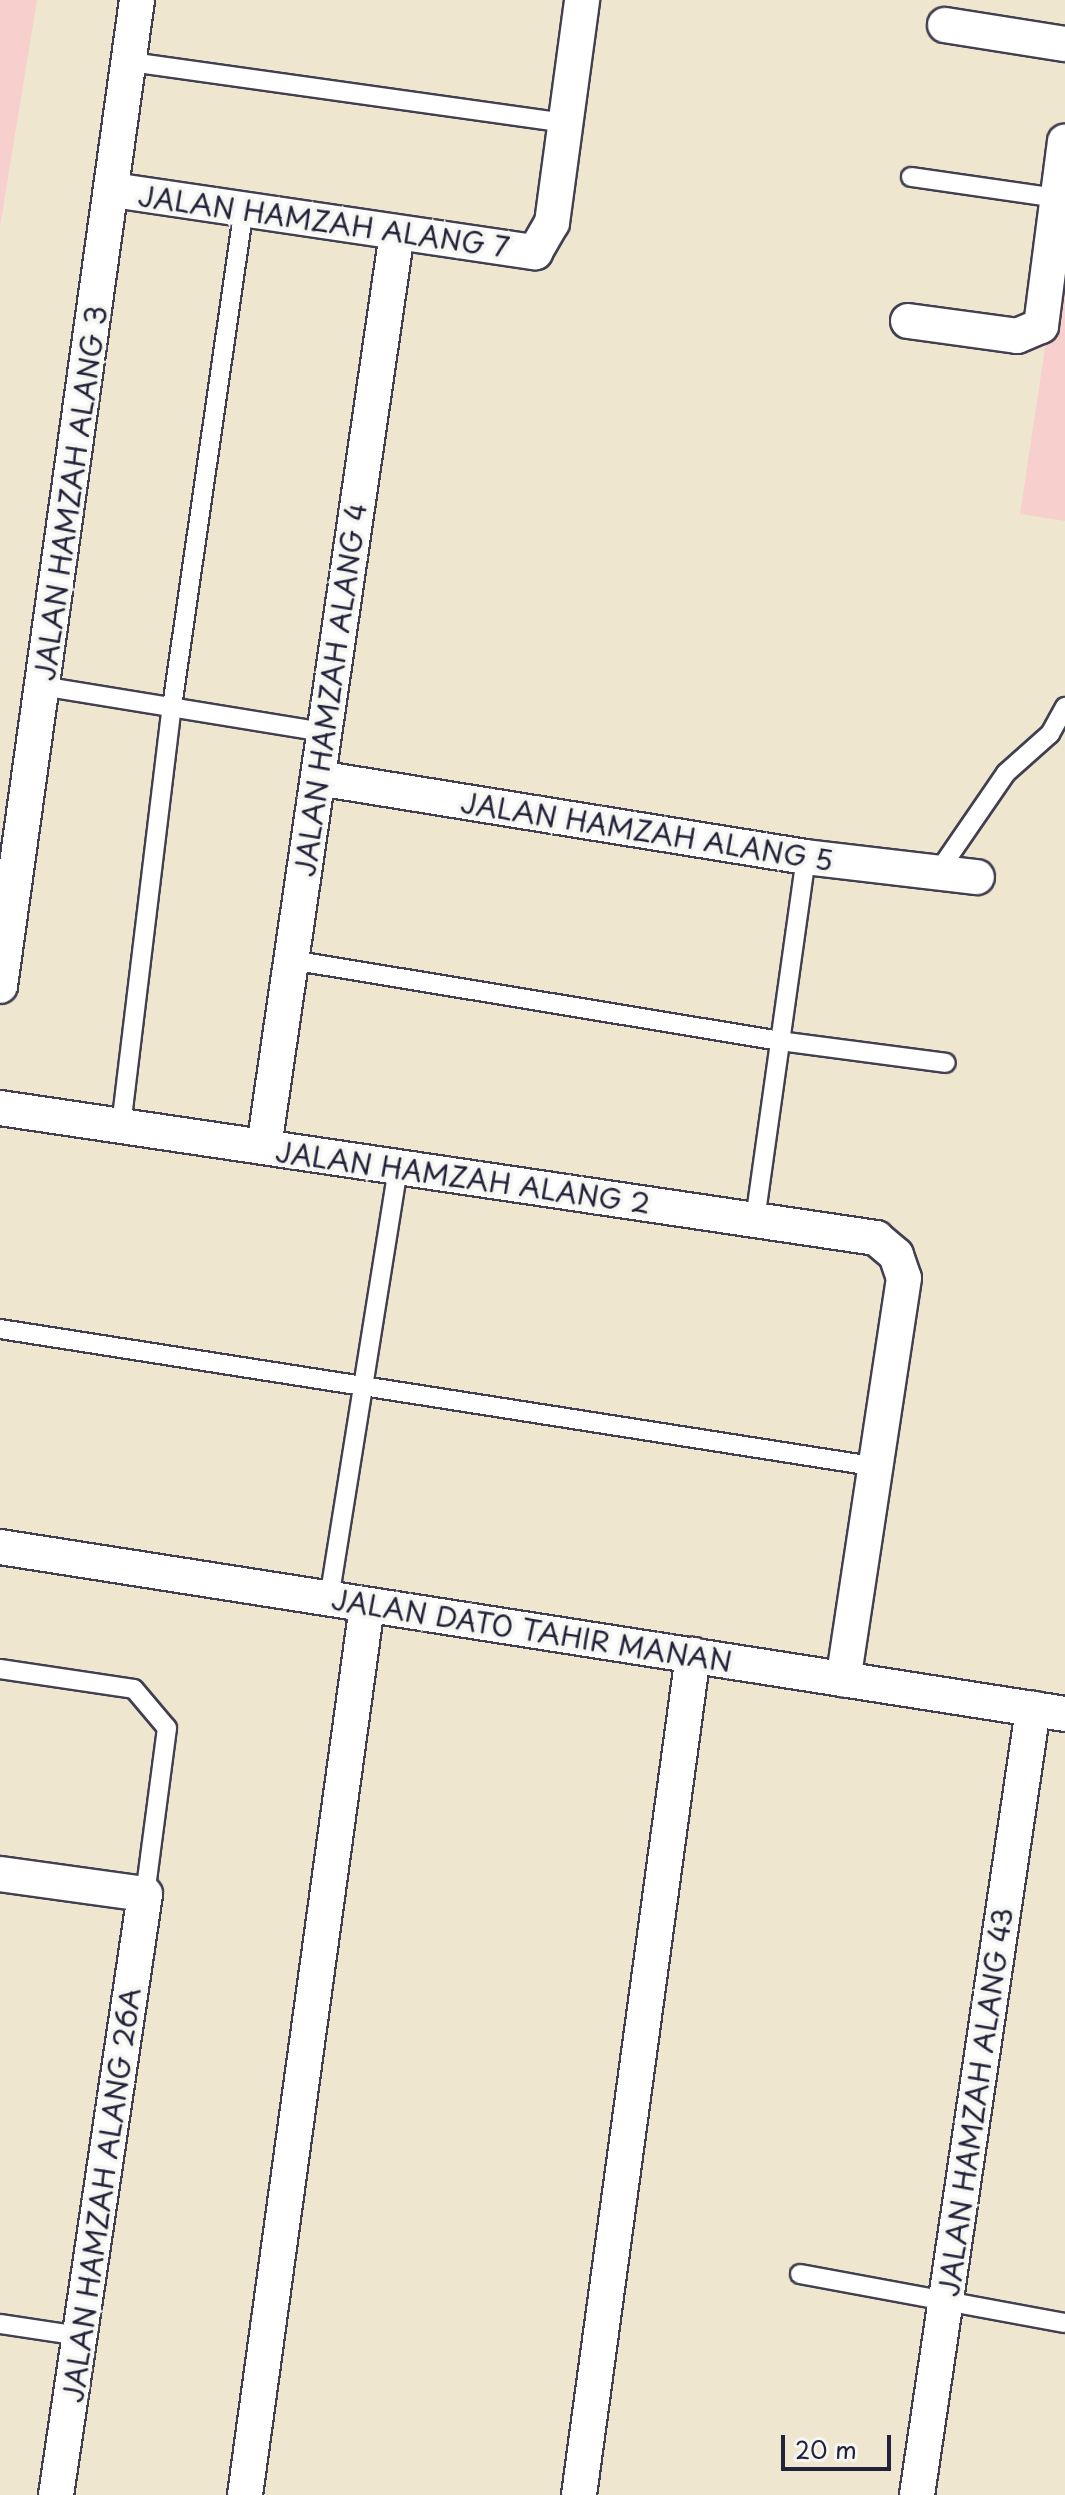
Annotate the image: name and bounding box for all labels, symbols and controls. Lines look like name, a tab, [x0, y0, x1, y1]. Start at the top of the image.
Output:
street label: JALAN HAMZAH ALANG 7	[137, 178, 511, 264]
street label: JALAN HAMZAH ALANG 3	[27, 305, 113, 681]
street label: JALAN HAMZAH ALANG 4	[287, 502, 373, 878]
street label: JALAN HAMZAH ALANG 5	[460, 785, 834, 877]
street label: JALAN HAMZAH ALANG 2	[274, 1134, 652, 1220]
street label: JALAN DATO TAHIR MANAN	[329, 1582, 735, 1678]
street label: JALAN HAMZAH ALANG 43	[931, 1905, 1019, 2299]
street label: JALAN HAMZAH ALANG 26A	[55, 1987, 147, 2403]
scale bar	[785, 2419, 895, 2469]
text: 20 m	[795, 2431, 857, 2467]

